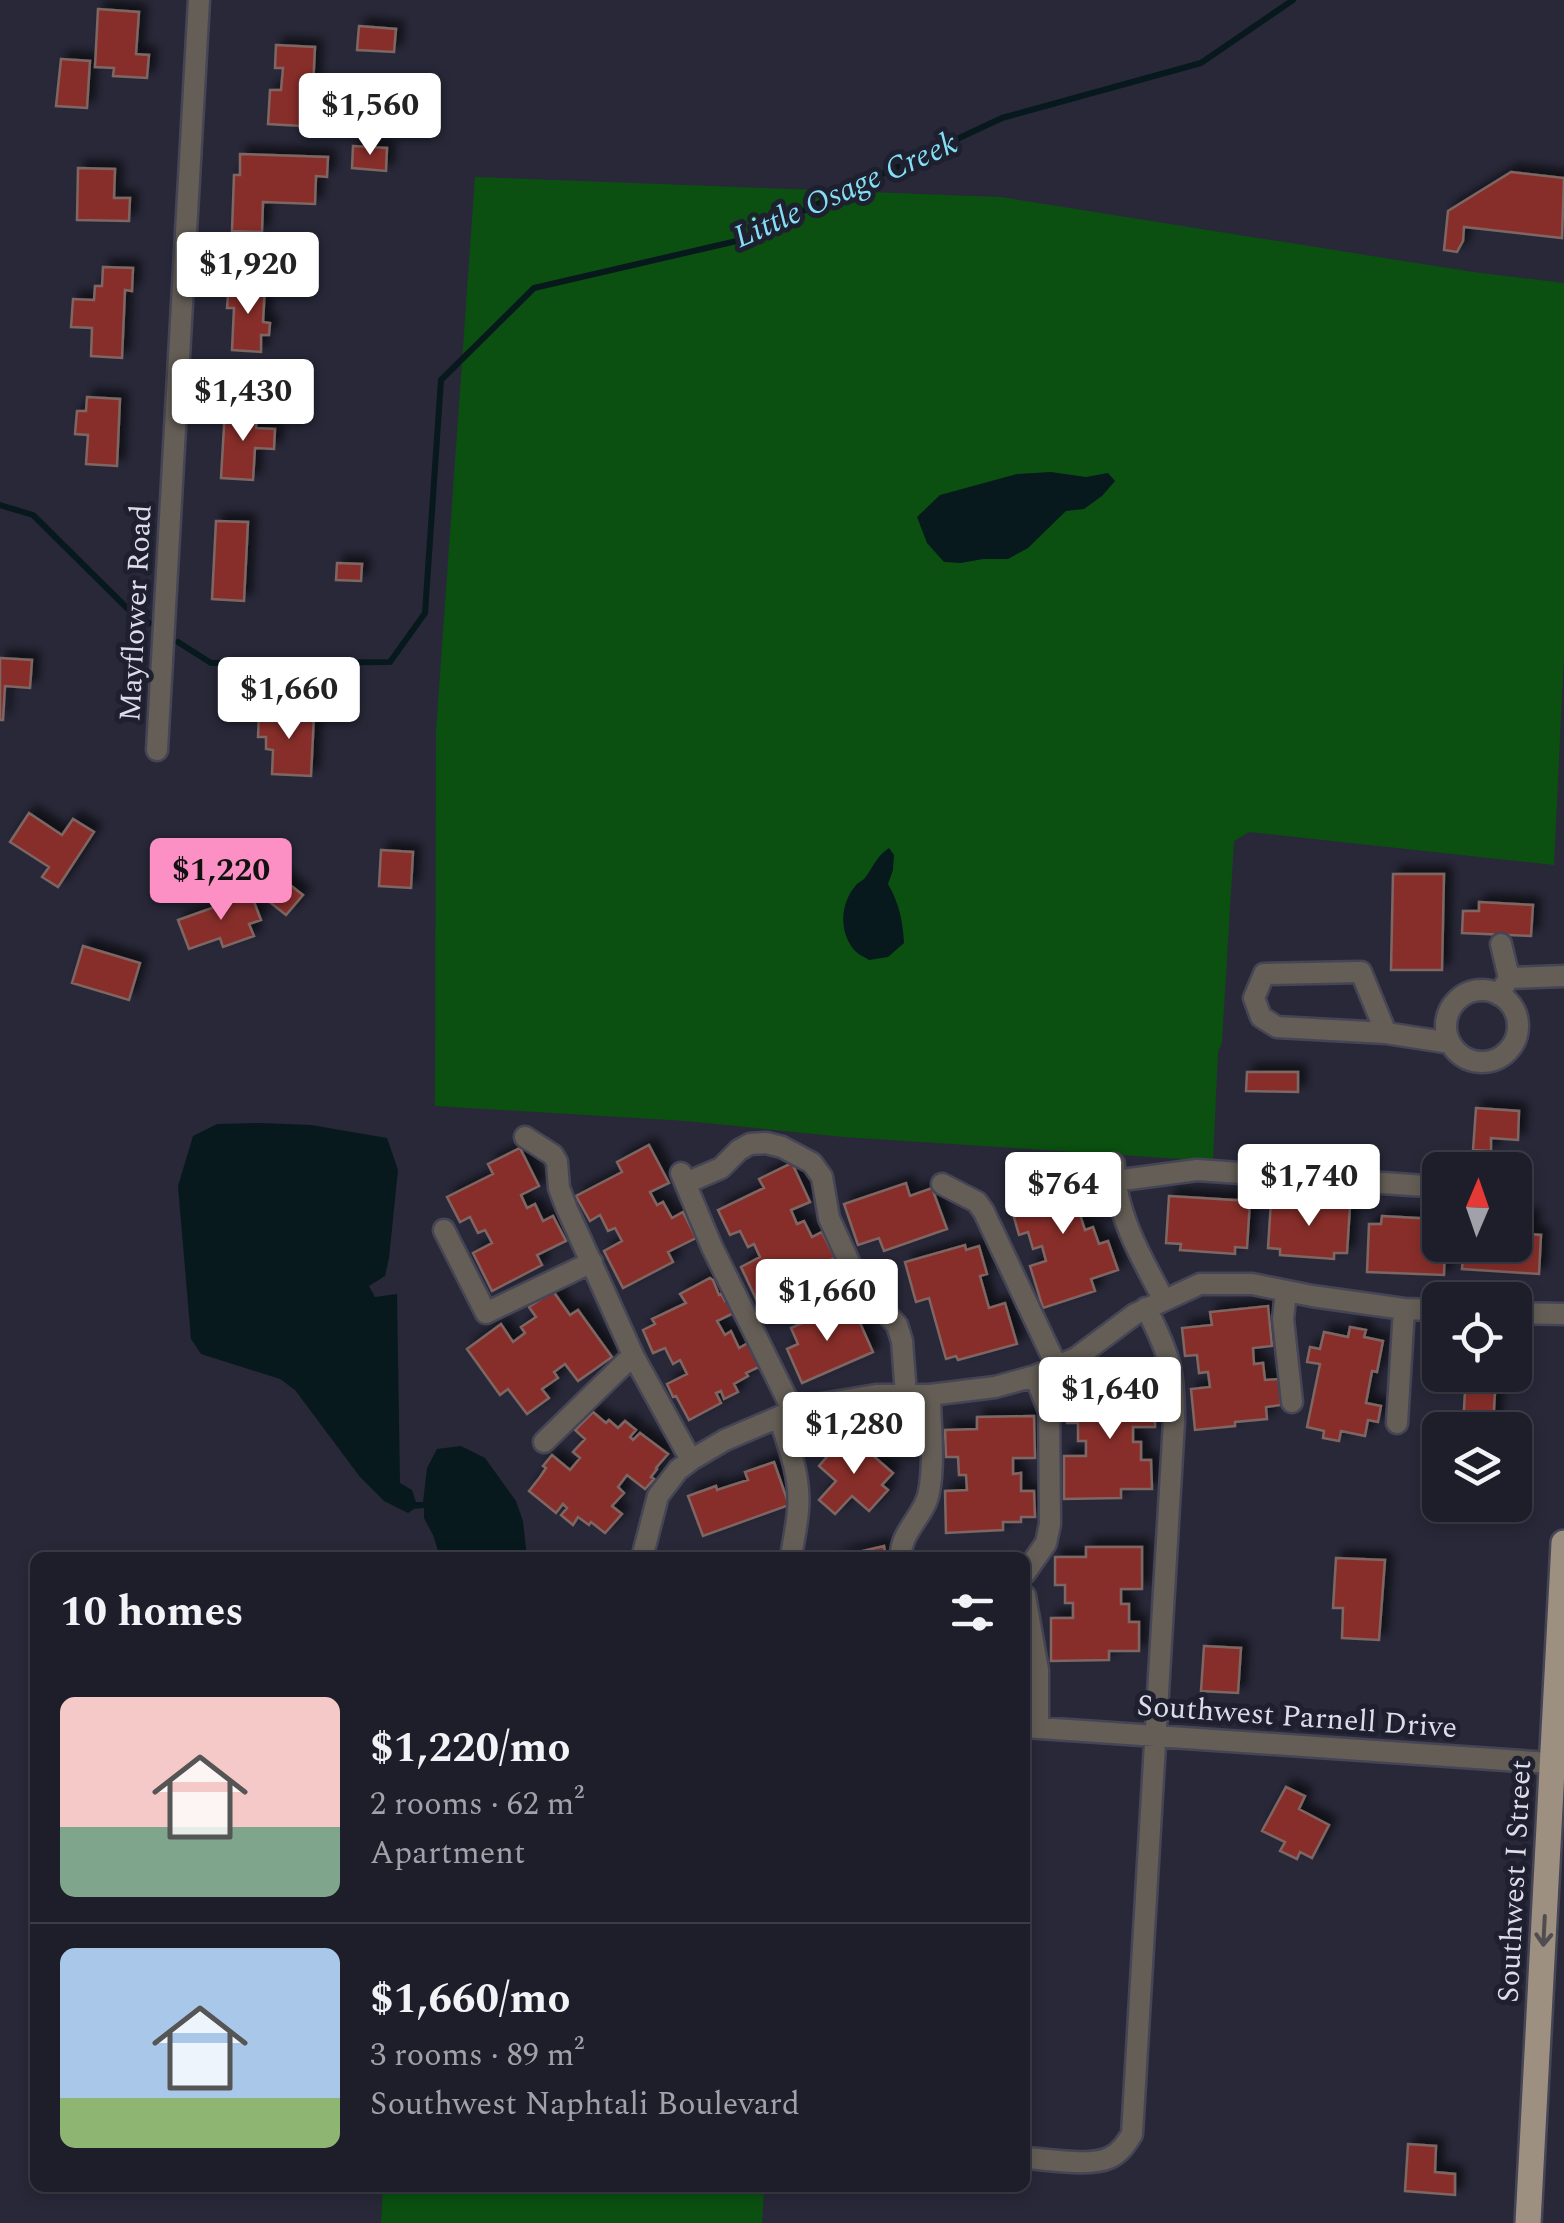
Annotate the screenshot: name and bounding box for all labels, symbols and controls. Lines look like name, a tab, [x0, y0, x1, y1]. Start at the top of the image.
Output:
pin: $1,560	[289, 73, 451, 158]
text: $1,560	[321, 81, 419, 130]
water label: Little Osage Creek	[726, 119, 966, 262]
pin: $1,920	[167, 232, 329, 317]
text: $1,920	[199, 240, 297, 289]
pin: $1,430	[162, 359, 324, 444]
text: $1,430	[194, 367, 292, 416]
street label: Mayflower Road	[107, 503, 165, 723]
pin: $1,660	[208, 657, 370, 742]
text: $1,660	[240, 665, 338, 714]
pin: $1,220	[140, 838, 302, 923]
text: $1,220	[172, 846, 270, 895]
pin: $1,740	[1228, 1144, 1390, 1229]
pin: $764	[1004, 1152, 1122, 1237]
text: $1,740	[1260, 1152, 1358, 1201]
north arrow	[1422, 1152, 1532, 1262]
map controls	[1422, 1152, 1532, 1522]
text: $764	[1027, 1160, 1099, 1209]
pin: $1,660	[746, 1259, 908, 1344]
text: $1,660	[778, 1267, 876, 1316]
button: locate	[1422, 1282, 1532, 1392]
pin: $1,640	[1029, 1357, 1191, 1442]
text: $1,640	[1061, 1365, 1159, 1414]
pin: $1,280	[773, 1392, 935, 1477]
text: $1,280	[805, 1400, 903, 1449]
button: layers	[1422, 1412, 1532, 1522]
text: 10 homes	[60, 1581, 244, 1644]
icon: filters	[945, 1585, 1000, 1640]
street label: Southwest Parnell Drive	[1135, 1683, 1459, 1751]
text: $1,220/mo	[370, 1717, 570, 1780]
icon: home	[140, 1737, 260, 1857]
street label: Southwest I Street	[1486, 1758, 1544, 2004]
text: 2 rooms · 62 m²	[370, 1780, 584, 1829]
text: Apartment	[370, 1829, 525, 1878]
one-way arrow	[1534, 1914, 1553, 1946]
text: $1,660/mo	[370, 1968, 570, 2031]
icon: home	[140, 1988, 260, 2108]
text: 3 rooms · 89 m²	[370, 2031, 584, 2080]
text: Southwest Naphtali Boulevard	[370, 2080, 800, 2129]

